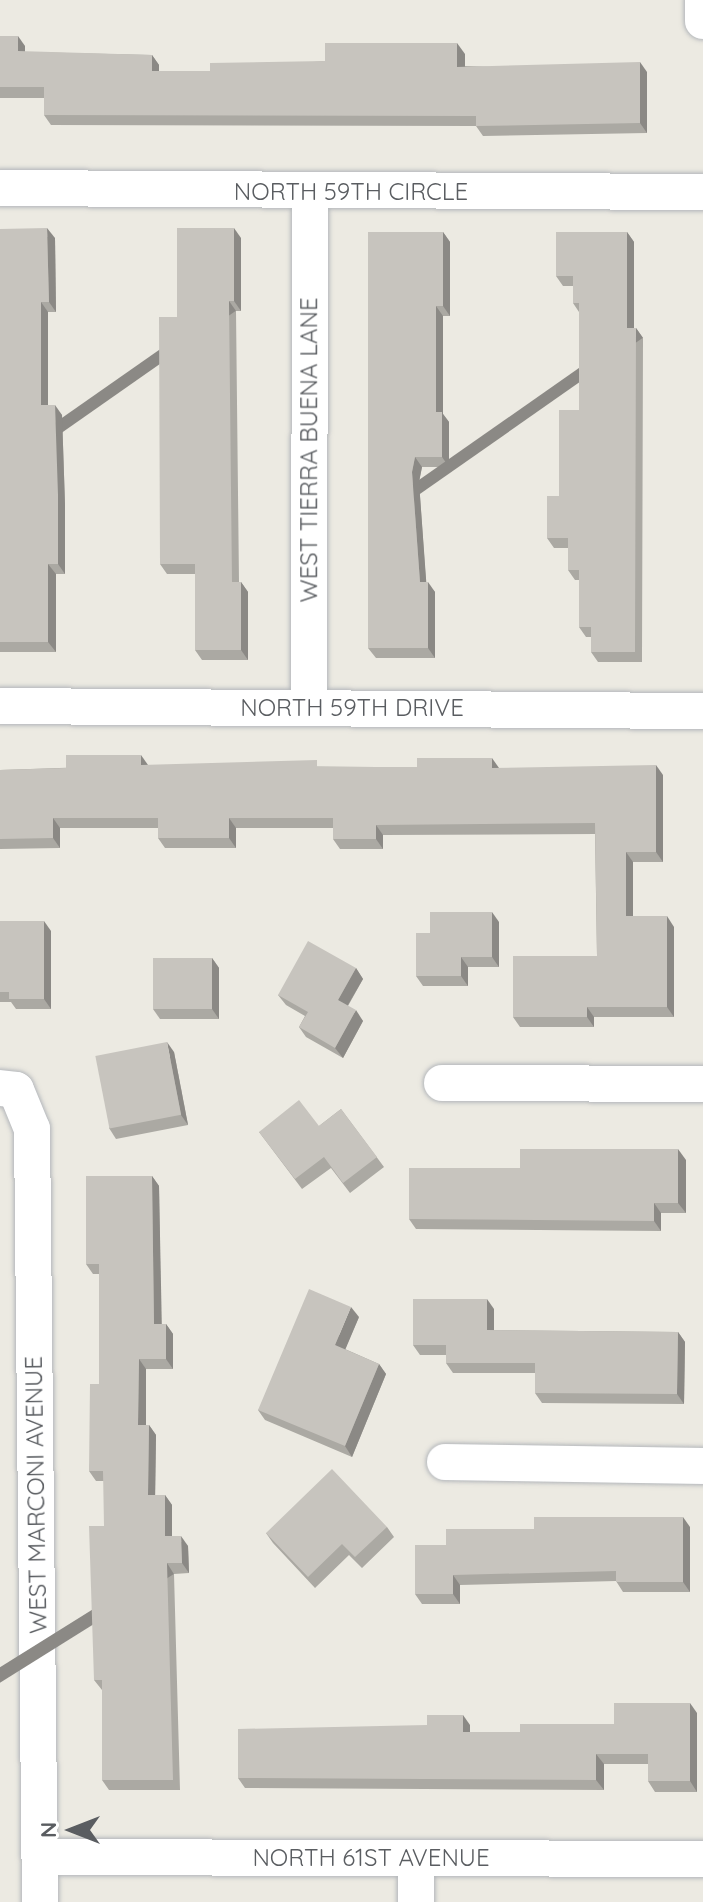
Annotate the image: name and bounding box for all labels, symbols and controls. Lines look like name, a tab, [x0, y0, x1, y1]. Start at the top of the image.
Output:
street label: NORTH 59TH CIRCLE	[234, 178, 468, 206]
street label: WEST TIERRA BUENA LANE	[295, 297, 323, 603]
street label: NORTH 59TH DRIVE	[240, 694, 464, 722]
street label: WEST MARCONI AVENUE	[19, 1356, 53, 1634]
north arrow	[32, 1790, 112, 1870]
text: N	[34, 1822, 62, 1838]
street label: NORTH 61ST AVENUE	[252, 1844, 490, 1872]

